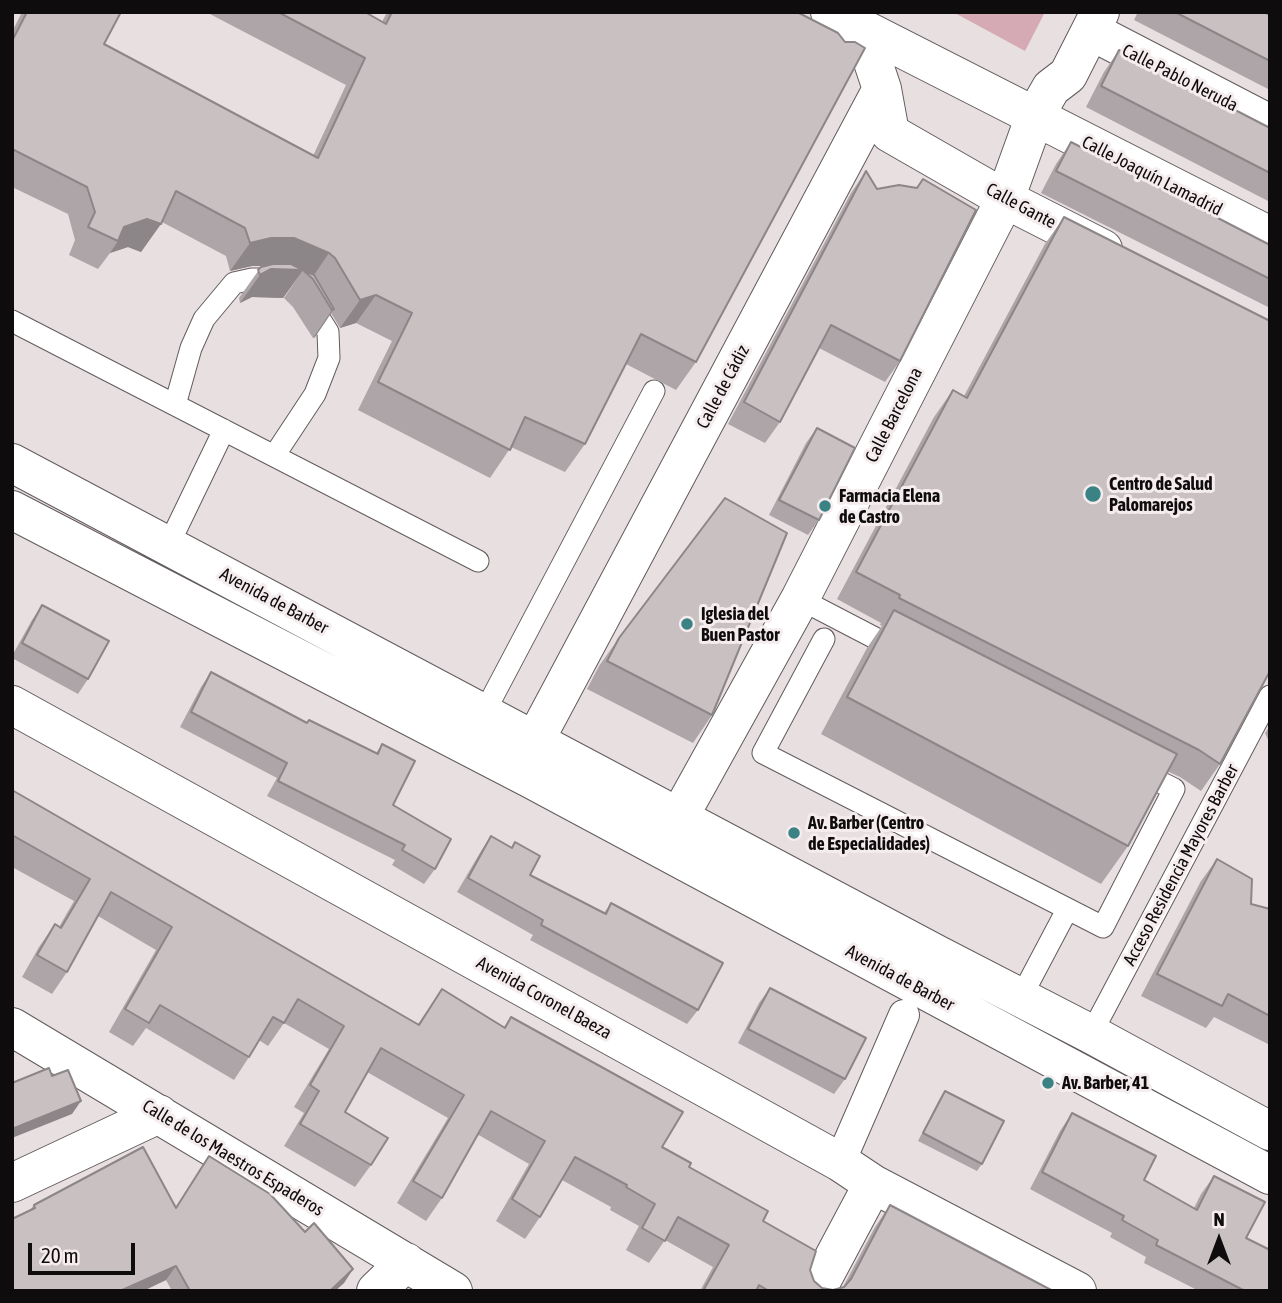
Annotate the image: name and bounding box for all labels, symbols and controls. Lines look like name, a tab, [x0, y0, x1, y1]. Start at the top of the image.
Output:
street label: Calle Pablo Neruda	[1118, 40, 1242, 116]
street label: Calle Joaquín Lamadrid	[1078, 131, 1226, 221]
street label: Calle Gante	[982, 179, 1060, 233]
street label: Calle de Cádiz	[692, 342, 754, 432]
street label: Calle Barcelona	[861, 364, 927, 466]
place label: Centro de Salud Palomarejos	[1109, 473, 1213, 516]
marker: Centro de Salud Palomarejos	[1083, 484, 1103, 504]
place label: Farmacia Elena de Castro	[839, 485, 940, 528]
marker: Farmacia Elena de Castro	[817, 498, 833, 514]
street label: Avenida de Barber	[216, 563, 332, 639]
place label: Iglesia del Buen Pastor	[701, 603, 780, 646]
marker: Iglesia del Buen Pastor	[679, 616, 695, 632]
street label: Acceso Residencia Mayores Barber	[1119, 761, 1243, 969]
place label: Av. Barber (Centro de Especialidades)	[808, 812, 930, 854]
marker: Av. Barber (Centro de Especialidades)	[786, 825, 802, 841]
street label: Avenida de Barber	[842, 940, 958, 1016]
street label: Avenida Coronel Baeza	[473, 952, 615, 1044]
place label: Av. Barber, 41	[1062, 1072, 1149, 1094]
marker: Av. Barber, 41	[1040, 1075, 1056, 1091]
street label: Calle de los Maestros Espaderos	[138, 1095, 328, 1221]
north arrow	[1184, 1205, 1254, 1275]
text: N	[1213, 1208, 1225, 1230]
scale bar	[32, 1230, 138, 1274]
text: 20 m	[41, 1243, 79, 1267]

